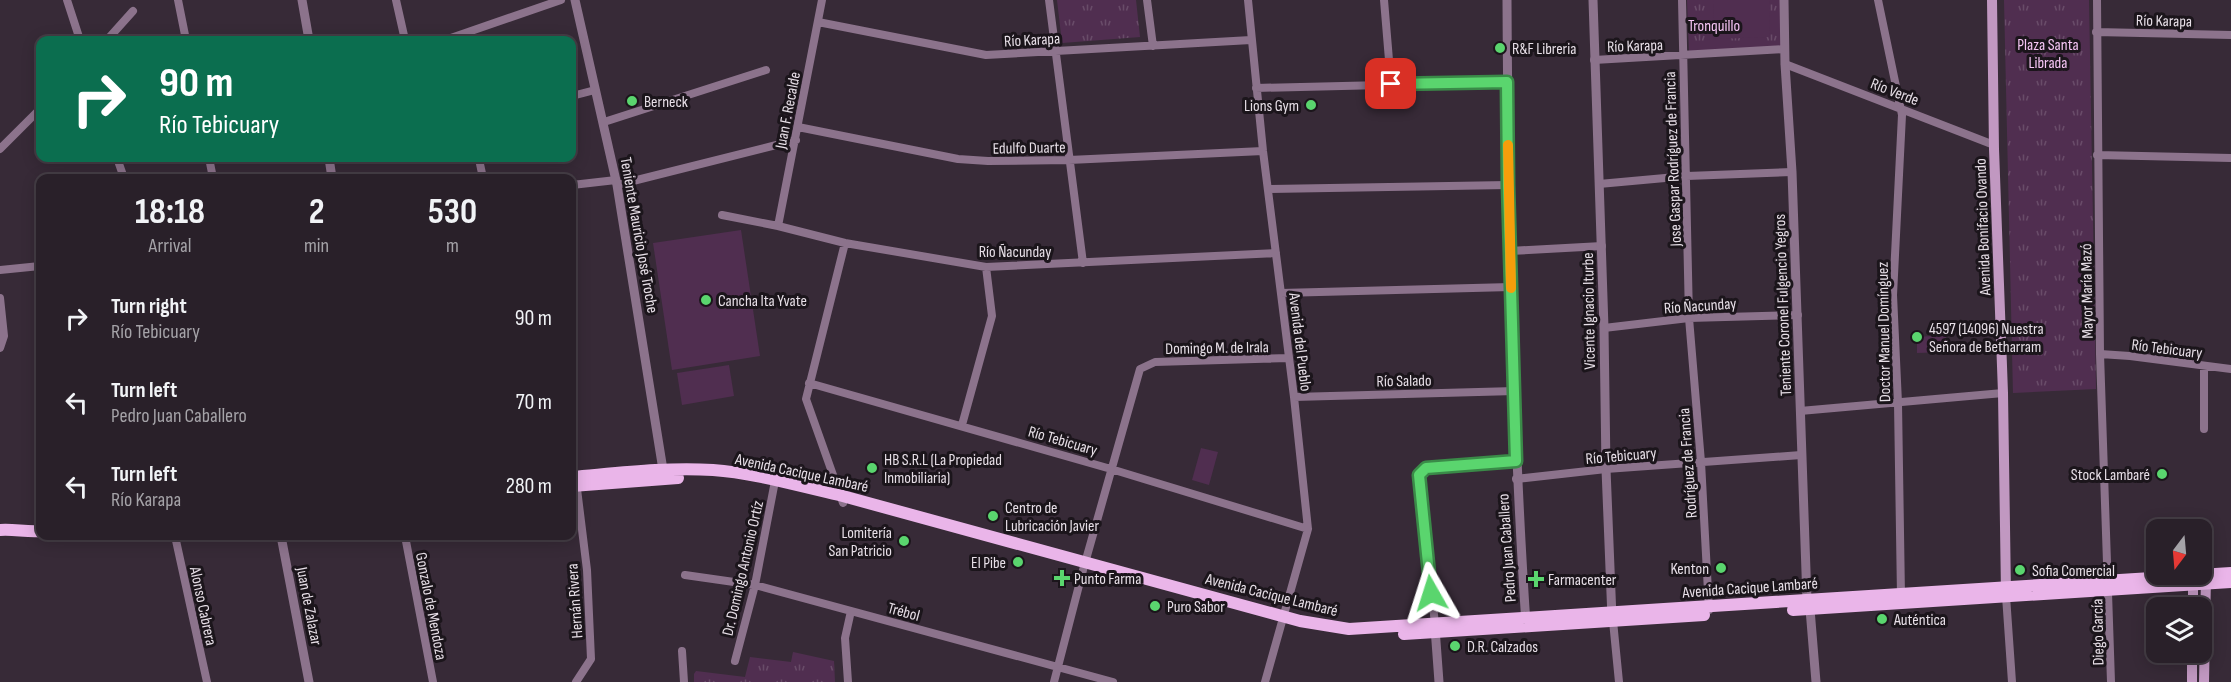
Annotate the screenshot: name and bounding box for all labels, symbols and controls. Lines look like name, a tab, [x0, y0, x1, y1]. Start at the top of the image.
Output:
street label: Río Karapa	[2136, 12, 2192, 31]
park label: Tronquillo	[1688, 17, 1740, 36]
street label: Río Karapa	[1004, 30, 1061, 51]
street label: Río Karapa	[1607, 36, 1663, 57]
park label: Plaza Santa Librada	[2017, 36, 2079, 73]
place label: R&F Libreria	[1512, 40, 1576, 59]
marker: R&F Libreria	[1493, 41, 1507, 55]
text: 90 m	[159, 58, 233, 109]
pin	[1365, 58, 1416, 109]
icon: right	[60, 60, 138, 138]
icon: arrive	[1374, 67, 1407, 100]
street label: Juan F. Recalde	[772, 70, 805, 151]
street label: Jose Gaspar Rodríguez de Francia	[1661, 71, 1686, 248]
street label: Río Verde	[1868, 75, 1921, 110]
place label: Berneck	[644, 93, 688, 112]
marker: Berneck	[625, 94, 639, 108]
place label: Lions Gym	[1244, 97, 1299, 116]
marker: Lions Gym	[1304, 98, 1318, 112]
text: Río Tebicuary	[159, 109, 279, 141]
street label: Edulfo Duarte	[992, 138, 1066, 159]
street label: Teniente Mauricio José Troche	[615, 156, 662, 315]
street label: Avenida Bonifacio Ovando	[1972, 158, 1995, 297]
text: 18:18	[135, 191, 205, 234]
text: 2	[309, 191, 324, 234]
text: 530	[428, 191, 477, 234]
street label: Teniente Coronel Fulgencio Yegros	[1771, 213, 1796, 396]
text: Arrival	[149, 234, 192, 258]
text: min	[304, 234, 329, 258]
text: m	[446, 234, 459, 258]
street label: Río Ñacunday	[979, 243, 1051, 262]
street label: Mayor María Mazó	[2077, 243, 2098, 339]
street label: Vicente Ignacio Iturbe	[1579, 252, 1600, 370]
street label: Doctor Manuel Domínguez	[1874, 261, 1895, 402]
street label: Avenida del Pueblo	[1284, 291, 1315, 393]
place label: Cancha Ita Yvate	[718, 292, 807, 311]
text: Turn right	[111, 293, 187, 320]
marker: Cancha Ita Yvate	[699, 293, 713, 307]
street label: Río Ñacunday	[1663, 294, 1737, 319]
icon: right	[60, 302, 93, 335]
text: 90 m	[515, 305, 552, 332]
text: Río Tebicuary	[111, 320, 200, 344]
place label: 4597 (14096) Nuestra Señora de Betharram	[1929, 320, 2044, 357]
marker: 4597 (14096) Nuestra Señora de Betharram	[1910, 330, 1924, 344]
street label: Río Tebicuary	[2130, 336, 2203, 363]
street label: Domingo M. de Irala	[1165, 338, 1269, 359]
street label: Río Salado	[1376, 372, 1432, 391]
text: Turn left	[111, 377, 177, 404]
icon: left	[60, 386, 93, 419]
text: 70 m	[516, 389, 552, 416]
text: Pedro Juan Caballero	[111, 404, 247, 428]
street label: Rodríguez de Francia	[1675, 407, 1702, 519]
street label: Río Tebicuary	[1026, 422, 1099, 460]
street label: Río Tebicuary	[1585, 444, 1657, 469]
street label: Avenida Cacique Lambaré	[732, 450, 870, 497]
place label: HB S.R.L (La Propiedad Inmobiliaria)	[884, 451, 1002, 488]
text: Turn left	[111, 461, 177, 488]
marker: HB S.R.L (La Propiedad Inmobiliaria)	[865, 461, 879, 475]
place label: Stock Lambaré	[2071, 466, 2150, 485]
marker: Stock Lambaré	[2155, 467, 2169, 481]
icon: left	[60, 470, 93, 503]
text: 280 m	[506, 473, 552, 500]
text: Río Karapa	[111, 488, 181, 512]
street label: Pedro Juan Caballero	[1494, 493, 1521, 603]
street label: Dr. Domingo Antonio Ortíz	[719, 499, 768, 638]
place label: Centro de Lubricación Javier	[1005, 499, 1100, 536]
marker: Centro de Lubricación Javier	[986, 509, 1000, 523]
north arrow	[2146, 519, 2212, 585]
map controls	[2146, 519, 2212, 663]
place label: Lomitería San Patricio	[828, 524, 892, 561]
marker: Lomitería San Patricio	[897, 534, 911, 548]
street label: Gonzalo de Mendoza	[411, 551, 450, 662]
place label: El Pibe	[971, 554, 1006, 573]
marker: El Pibe	[1011, 555, 1025, 569]
place label: Kenton	[1670, 560, 1709, 579]
position arrow	[1399, 561, 1463, 625]
marker: Kenton	[1714, 561, 1728, 575]
place label: Sofia Comercial	[2032, 562, 2115, 581]
street label: Hernán Rivera	[563, 563, 588, 639]
marker: Sofia Comercial	[2013, 563, 2027, 577]
street label: Alonso Cabrera	[185, 564, 220, 647]
street label: Juan de Zalazar	[291, 565, 326, 647]
place label: Punto Farma	[1074, 570, 1141, 589]
street label: Avenida Cacique Lambaré	[1203, 570, 1340, 621]
marker: Punto Farma	[1055, 571, 1069, 585]
place label: Farmacenter	[1548, 571, 1617, 590]
marker: Farmacenter	[1529, 572, 1543, 586]
street label: Avenida Cacique Lambaré	[1681, 574, 1818, 603]
button: layers	[2146, 597, 2212, 663]
place label: Puro Sabor	[1167, 598, 1225, 617]
street label: Diego García	[2088, 598, 2109, 666]
street label: Trébol	[886, 599, 922, 626]
marker: Puro Sabor	[1148, 599, 1162, 613]
place label: Auténtica	[1893, 611, 1946, 630]
marker: Auténtica	[1875, 612, 1889, 626]
place label: D.R. Calzados	[1467, 638, 1538, 657]
marker: D.R. Calzados	[1448, 639, 1462, 653]

